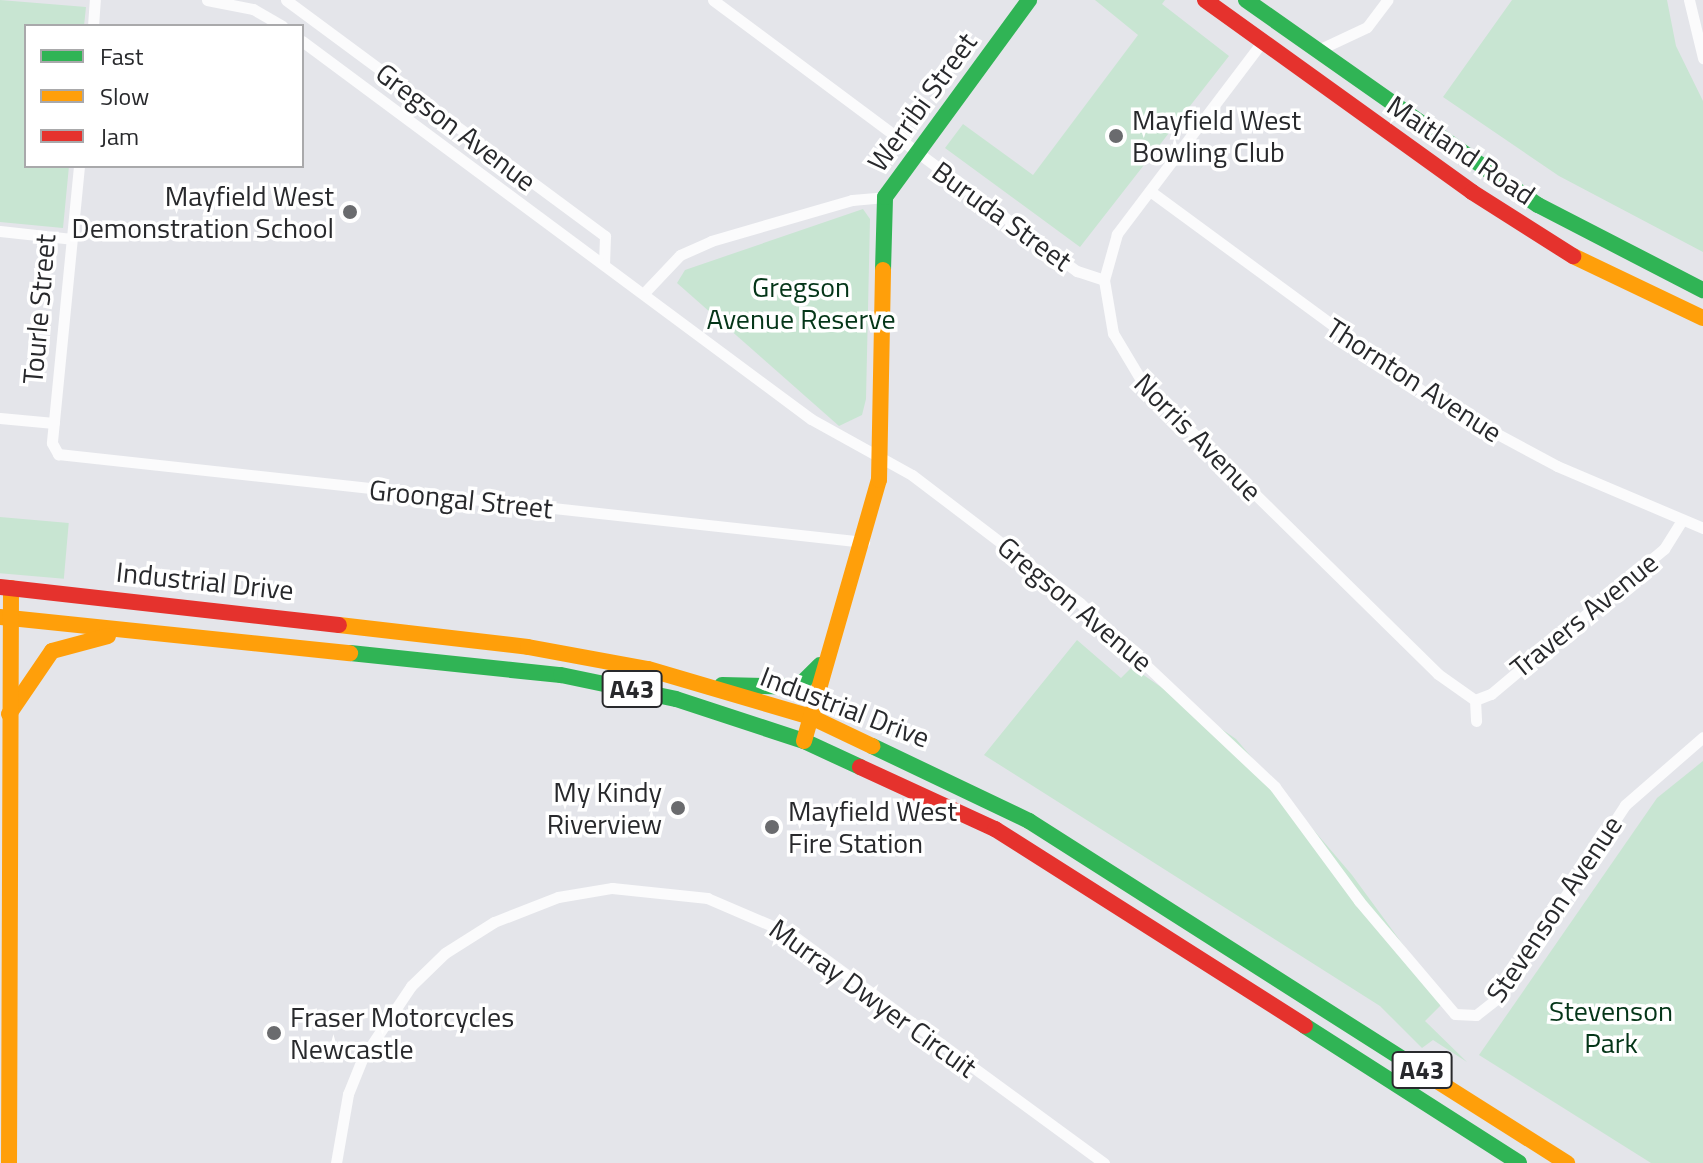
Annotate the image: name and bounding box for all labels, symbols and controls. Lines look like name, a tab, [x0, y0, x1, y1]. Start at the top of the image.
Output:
legend	[24, 24, 304, 168]
street label: Werribi Street	[860, 26, 984, 178]
text: Fast	[100, 38, 143, 74]
street label: Gregson Avenue	[369, 56, 543, 198]
text: Slow	[100, 78, 149, 114]
street label: Maitland Road	[1381, 88, 1541, 212]
place label: Mayfield West Bowling Club	[1132, 103, 1301, 169]
text: Jam	[100, 118, 139, 154]
marker: Mayfield West Bowling Club	[1107, 127, 1125, 145]
street label: Buruda Street	[926, 154, 1078, 278]
place label: Mayfield West Demonstration School	[72, 179, 334, 245]
marker: Mayfield West Demonstration School	[341, 203, 359, 221]
street label: Tourle Street	[16, 233, 62, 385]
park label: Gregson Avenue Reserve	[706, 270, 896, 336]
street label: Thornton Avenue	[1320, 311, 1508, 449]
street label: Norris Avenue	[1127, 366, 1269, 508]
street label: Groongal Street	[368, 473, 554, 525]
street label: Gregson Avenue	[991, 529, 1159, 679]
street label: Travers Avenue	[1504, 545, 1664, 685]
street label: Industrial Drive	[115, 555, 295, 607]
street label: Industrial Drive	[756, 659, 934, 755]
road number: A43	[600, 667, 664, 711]
place label: My Kindy Riverview	[547, 775, 662, 841]
place label: Mayfield West Fire Station	[788, 794, 957, 860]
marker: My Kindy Riverview	[669, 799, 687, 817]
street label: Stevenson Avenue	[1479, 809, 1629, 1009]
marker: Mayfield West Fire Station	[763, 818, 781, 836]
street label: Murray Dwyer Circuit	[763, 912, 983, 1084]
park label: Stevenson Park	[1549, 994, 1673, 1060]
place label: Fraser Motorcycles Newcastle	[290, 1000, 514, 1066]
marker: Fraser Motorcycles Newcastle	[265, 1024, 283, 1042]
road number: A43	[1390, 1048, 1454, 1092]

